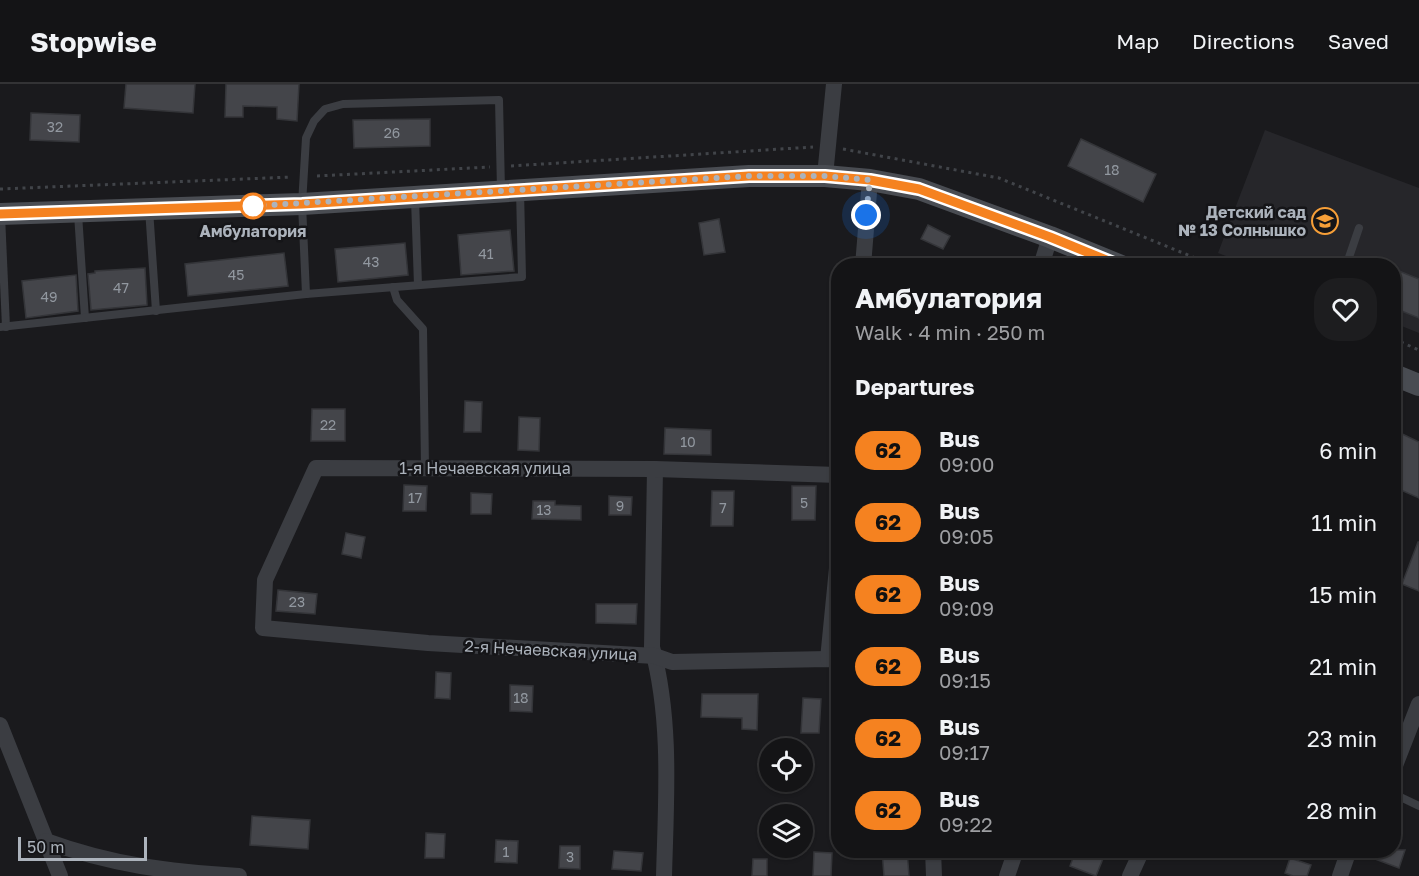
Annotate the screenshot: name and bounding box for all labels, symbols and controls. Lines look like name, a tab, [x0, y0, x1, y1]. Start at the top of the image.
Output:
text: Stopwise	[30, 25, 157, 58]
text: Map	[1116, 28, 1159, 54]
text: Directions	[1192, 28, 1295, 54]
text: Saved	[1328, 28, 1389, 54]
house number: 32	[47, 118, 63, 135]
house number: 26	[384, 124, 400, 141]
house number: 18	[1104, 161, 1120, 178]
marker: Амбулатория	[240, 193, 266, 219]
your location	[851, 200, 881, 230]
place label: Детский сад № 13 Солнышко	[1178, 202, 1306, 240]
school or university icon: Детский сад № 13 Солнышко	[1310, 206, 1340, 236]
place label: Амбулатория	[200, 221, 306, 241]
house number: 41	[478, 245, 494, 262]
house number: 43	[363, 253, 379, 270]
house number: 45	[228, 266, 244, 283]
button: heart	[1314, 278, 1377, 341]
house number: 47	[113, 279, 129, 296]
text: Амбулатория	[855, 281, 1042, 314]
house number: 49	[40, 288, 58, 305]
text: Walk · 4 min · 250 m	[855, 320, 1045, 344]
text: Departures	[855, 373, 974, 400]
house number: 22	[320, 416, 336, 433]
text: Bus	[939, 425, 980, 452]
house number: 10	[680, 433, 696, 450]
text: 62	[875, 437, 901, 463]
text: 6 min	[1319, 437, 1377, 464]
text: 09:00	[939, 452, 994, 476]
street label: 1-я Нечаевская улица	[399, 458, 571, 478]
house number: 17	[408, 489, 422, 506]
house number: 5	[800, 494, 808, 511]
house number: 9	[616, 497, 624, 514]
text: Bus	[939, 497, 980, 524]
house number: 7	[719, 499, 727, 516]
house number: 13	[537, 501, 551, 518]
text: 62	[875, 509, 901, 535]
text: 11 min	[1311, 509, 1377, 536]
text: 09:05	[939, 524, 994, 548]
text: Bus	[939, 569, 980, 596]
text: 62	[875, 581, 901, 607]
text: 15 min	[1309, 581, 1377, 608]
house number: 23	[289, 593, 305, 610]
text: 09:09	[939, 596, 994, 620]
street label: 2-я Нечаевская улица	[464, 635, 638, 665]
text: Bus	[939, 641, 980, 668]
text: 62	[875, 653, 901, 679]
text: 21 min	[1309, 653, 1377, 680]
text: 09:15	[939, 668, 991, 692]
house number: 18	[513, 689, 529, 706]
text: Bus	[939, 713, 980, 740]
text: 62	[875, 725, 901, 751]
text: 23 min	[1307, 725, 1377, 752]
map controls	[759, 738, 813, 858]
button: locate	[759, 738, 813, 792]
text: 09:17	[939, 740, 990, 764]
text: Bus	[939, 785, 980, 812]
text: 62	[875, 797, 901, 823]
text: 28 min	[1306, 797, 1377, 824]
button: layers	[759, 804, 813, 858]
text: 09:22	[939, 812, 993, 836]
scale bar	[18, 834, 147, 862]
text: 50 m	[27, 837, 64, 857]
house number: 1	[503, 843, 510, 860]
house number: 3	[566, 848, 574, 865]

